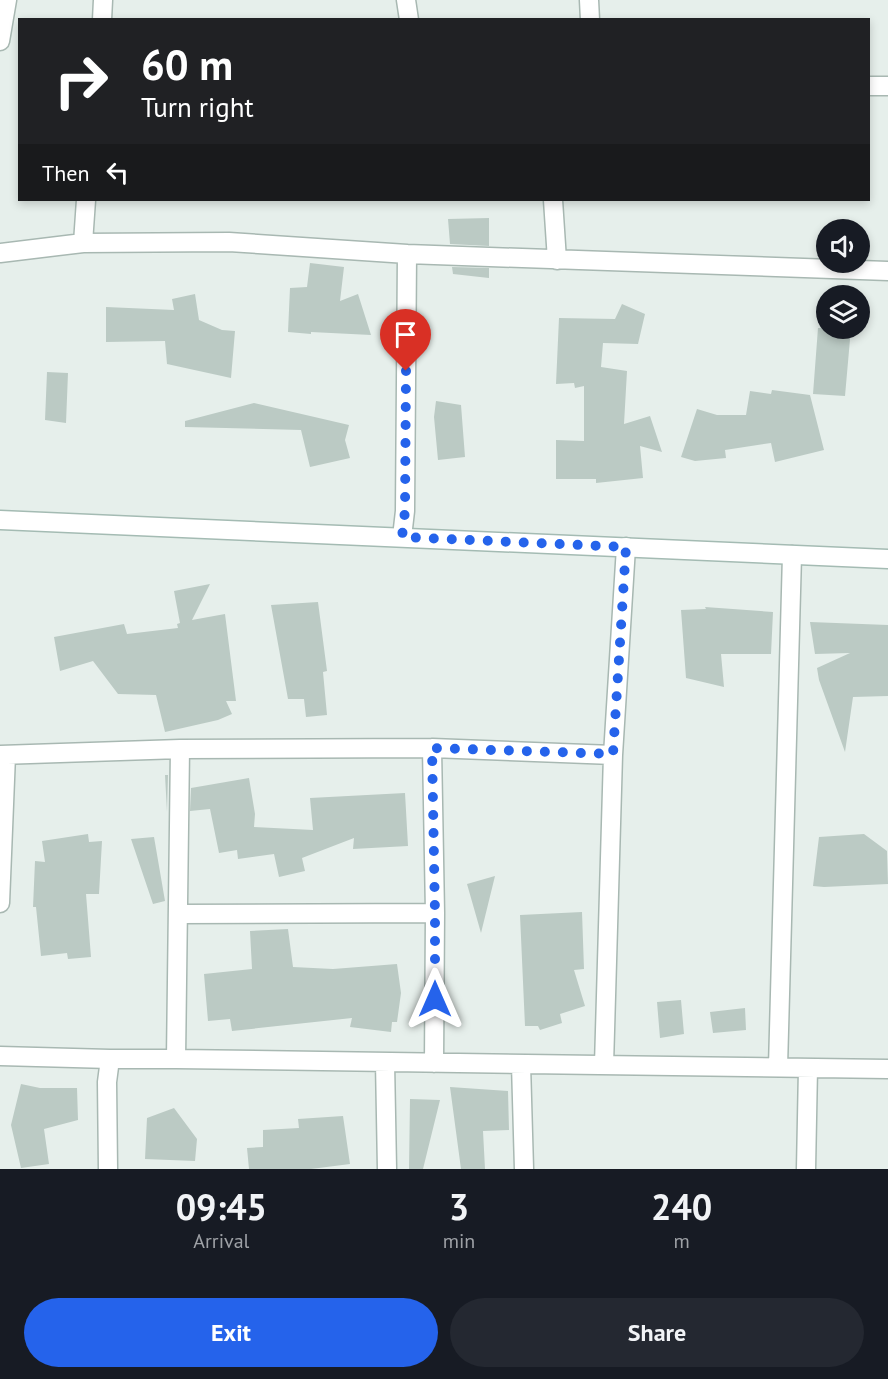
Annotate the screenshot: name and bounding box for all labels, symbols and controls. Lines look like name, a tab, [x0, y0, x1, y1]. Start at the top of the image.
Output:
text: 60 m	[141, 37, 233, 92]
icon: right	[42, 42, 120, 120]
text: Turn right	[141, 90, 254, 124]
icon: left	[101, 156, 134, 189]
text: Then	[42, 159, 89, 187]
map controls	[816, 219, 870, 339]
button: sound	[816, 219, 870, 273]
button: layers	[816, 285, 870, 339]
pin	[380, 309, 431, 371]
icon: arrive	[389, 318, 422, 351]
position arrow	[403, 967, 467, 1031]
text: 09:45	[176, 1183, 267, 1230]
text: 3	[449, 1183, 469, 1230]
text: 240	[651, 1183, 712, 1230]
text: Arrival	[193, 1228, 249, 1254]
text: min	[443, 1228, 475, 1254]
text: m	[674, 1228, 690, 1254]
button: Exit	[24, 1298, 438, 1367]
button: Share	[450, 1298, 864, 1367]

